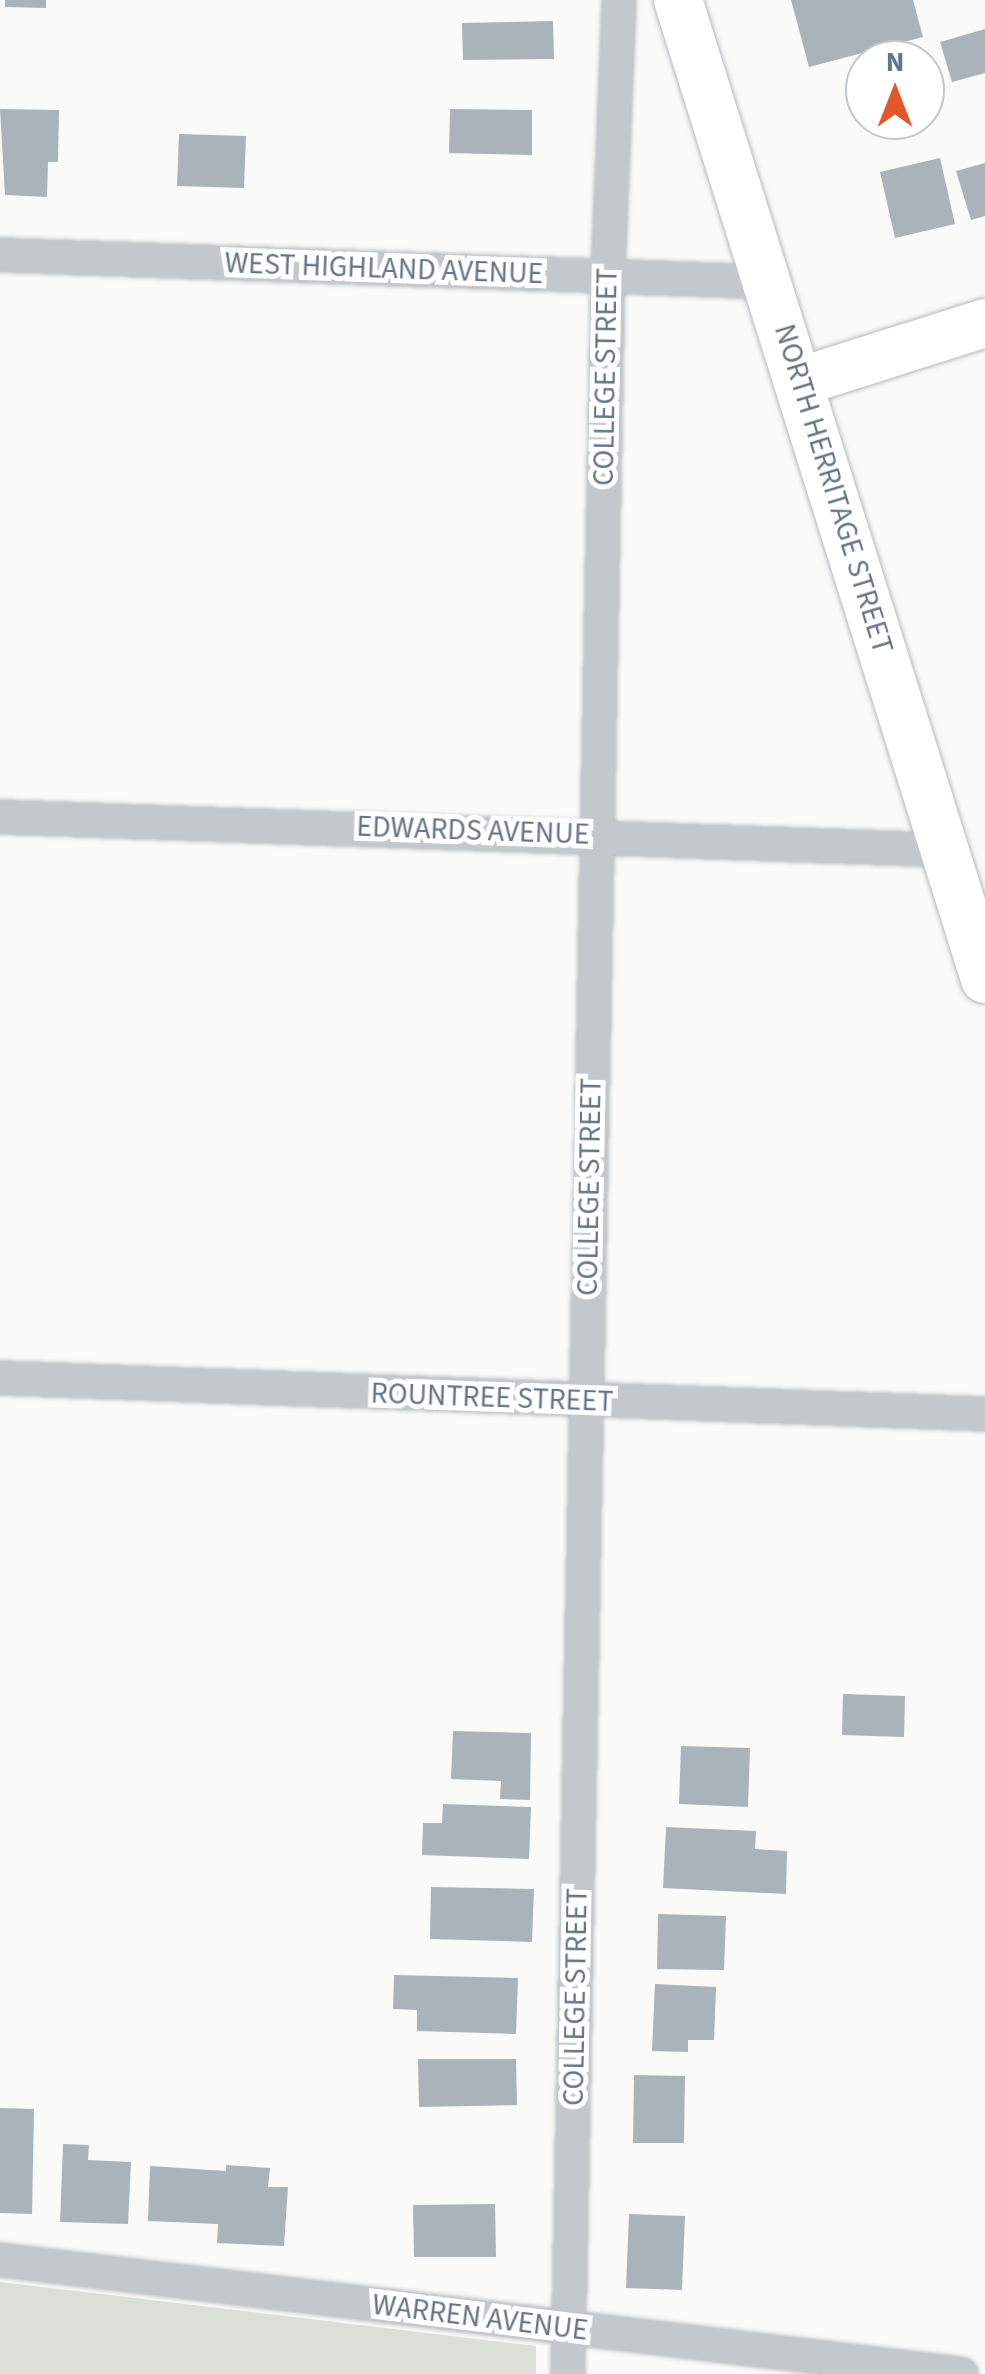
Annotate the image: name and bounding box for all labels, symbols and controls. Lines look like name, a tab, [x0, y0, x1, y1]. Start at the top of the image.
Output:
north arrow	[845, 40, 945, 140]
text: N	[886, 42, 904, 82]
street label: WEST HIGHLAND AVENUE	[224, 245, 544, 293]
street label: COLLEGE STREET	[586, 268, 626, 486]
street label: NORTH HERRITAGE STREET	[766, 320, 900, 658]
street label: EDWARDS AVENUE	[356, 809, 590, 853]
street label: COLLEGE STREET	[570, 1078, 610, 1296]
street label: ROUNTREE STREET	[370, 1376, 614, 1420]
street label: COLLEGE STREET	[556, 1888, 596, 2106]
street label: WARREN AVENUE	[370, 2287, 590, 2349]

